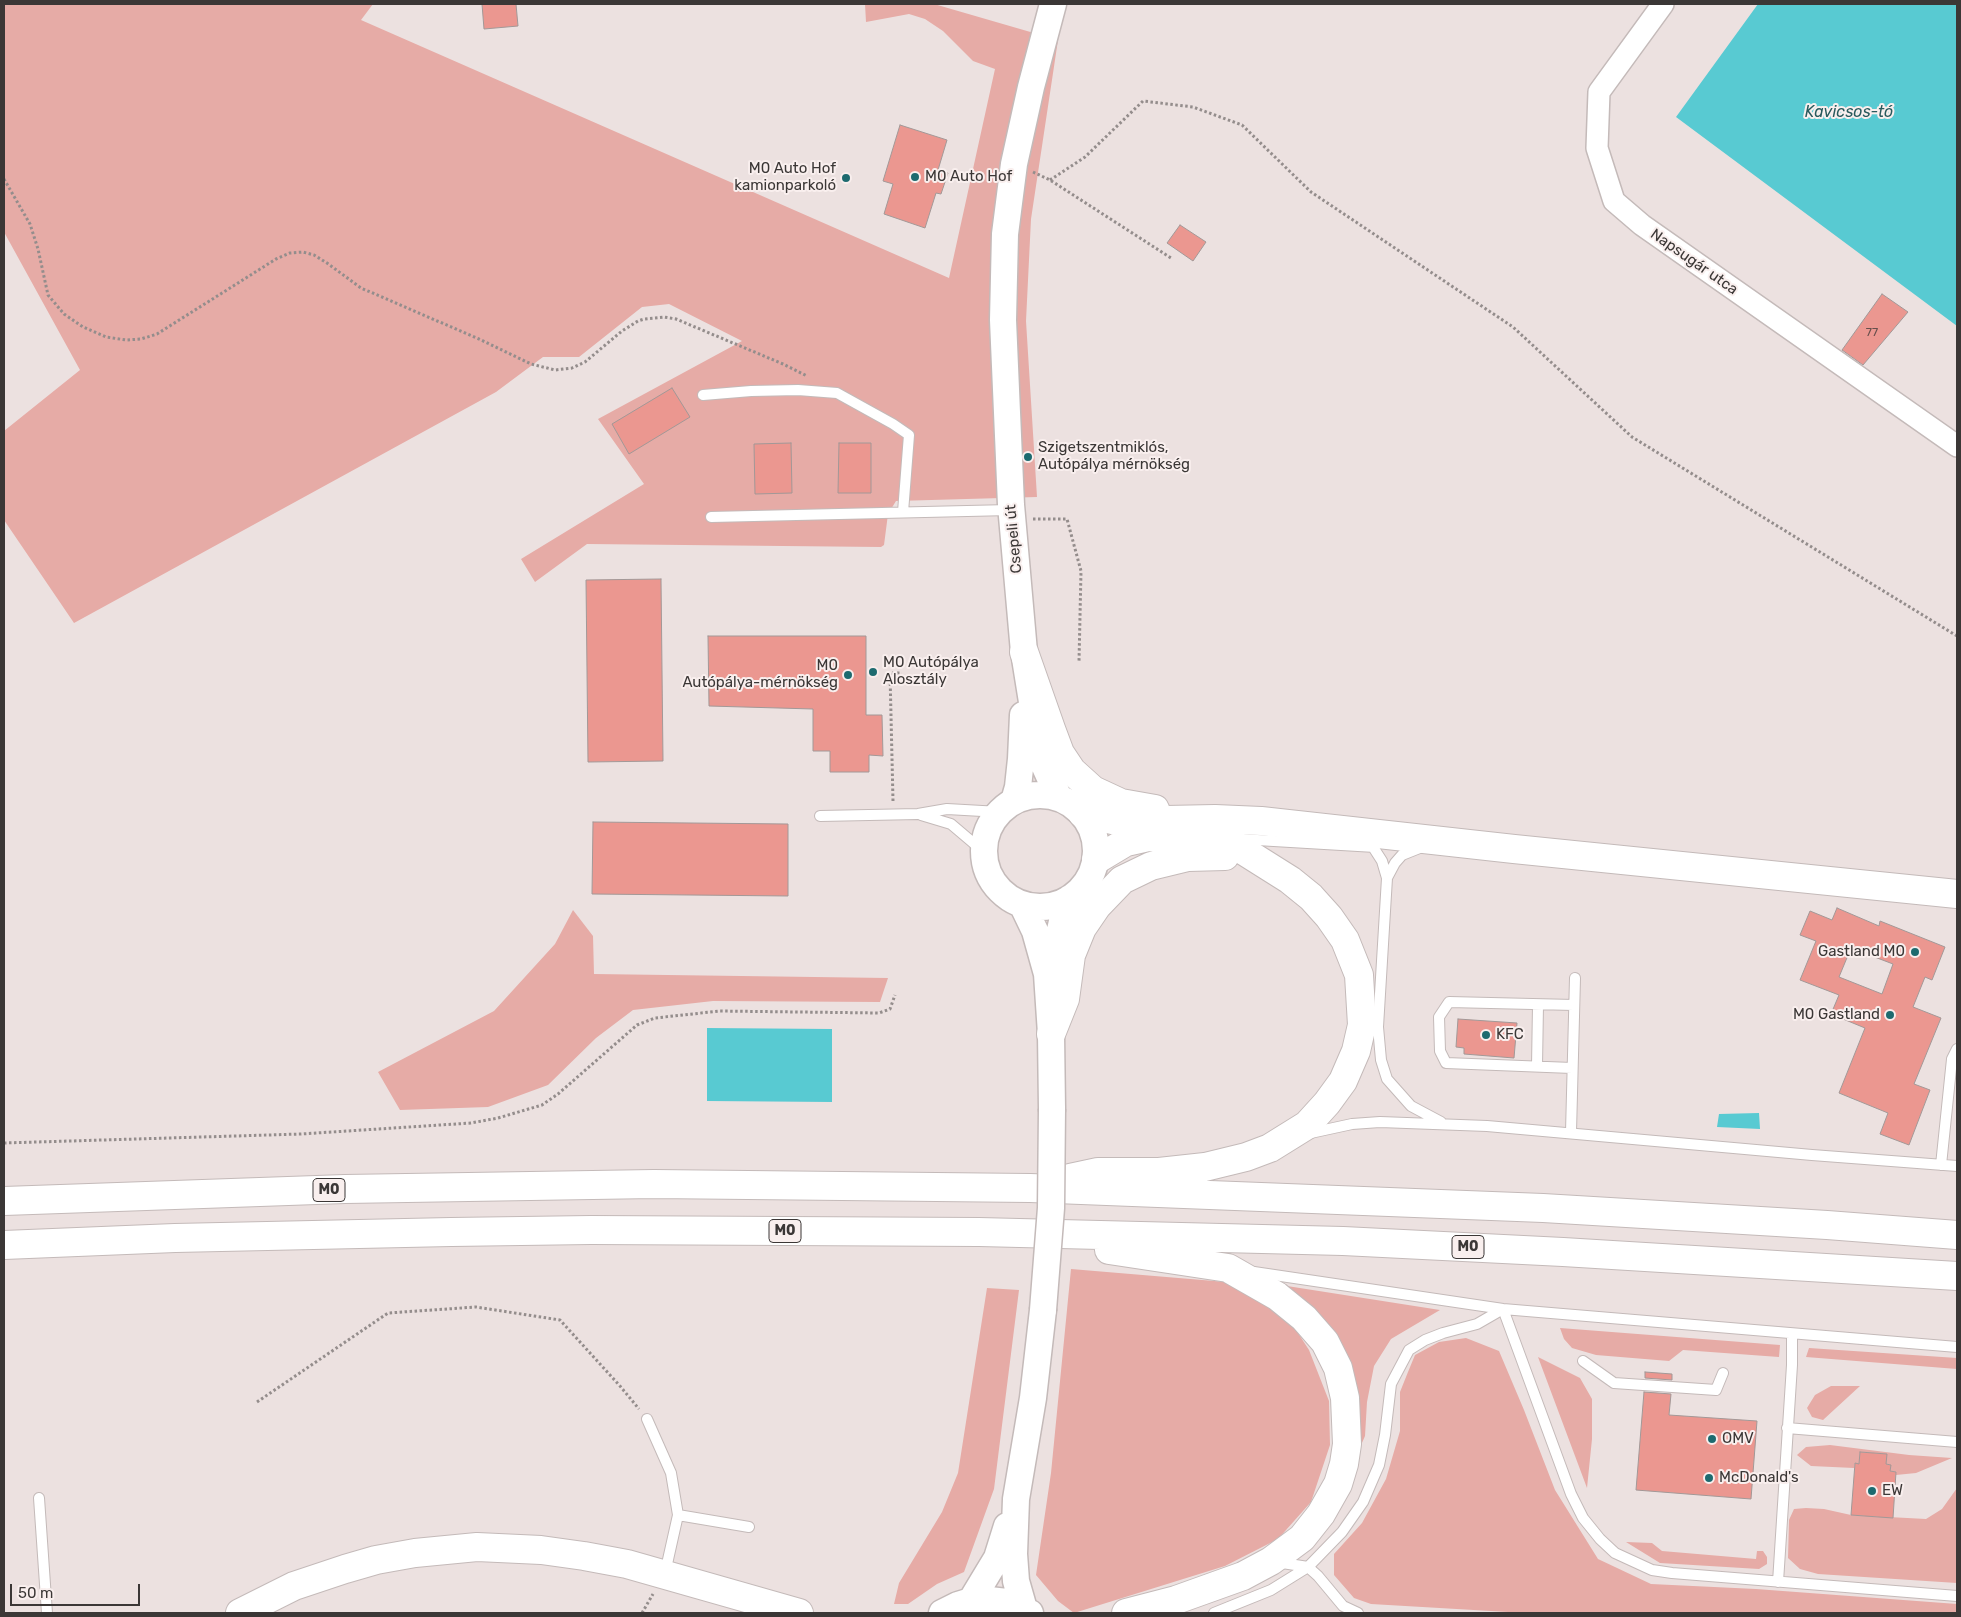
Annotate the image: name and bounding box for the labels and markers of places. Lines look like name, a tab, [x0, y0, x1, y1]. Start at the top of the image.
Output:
place label: M0 Auto Hof kamionparkoló	[734, 160, 836, 195]
place label: M0 Auto Hof	[925, 168, 1012, 186]
marker: M0 Auto Hof	[909, 171, 921, 183]
marker: M0 Auto Hof kamionparkoló	[840, 172, 852, 184]
place label: Szigetszentmiklós, Autópálya mérnökség	[1038, 439, 1190, 474]
marker: Szigetszentmiklós, Autópálya mérnökség	[1022, 451, 1034, 463]
place label: M0 Autópálya Alosztály	[883, 654, 979, 689]
place label: M0 Autópálya-mérnökség	[682, 657, 838, 692]
marker: M0 Autópálya Alosztály	[867, 666, 879, 678]
marker: M0 Autópálya-mérnökség	[842, 669, 854, 681]
place label: Gastland M0	[1818, 943, 1905, 961]
marker: Gastland M0	[1909, 946, 1921, 958]
place label: M0 Gastland	[1793, 1006, 1880, 1024]
marker: M0 Gastland	[1884, 1009, 1896, 1021]
place label: KFC	[1496, 1026, 1524, 1044]
marker: KFC	[1480, 1029, 1492, 1041]
place label: OMV	[1722, 1430, 1754, 1448]
marker: OMV	[1706, 1433, 1718, 1445]
place label: McDonald's	[1719, 1469, 1799, 1487]
marker: McDonald's	[1703, 1472, 1715, 1484]
place label: EW	[1882, 1482, 1903, 1500]
marker: EW	[1866, 1485, 1878, 1497]

